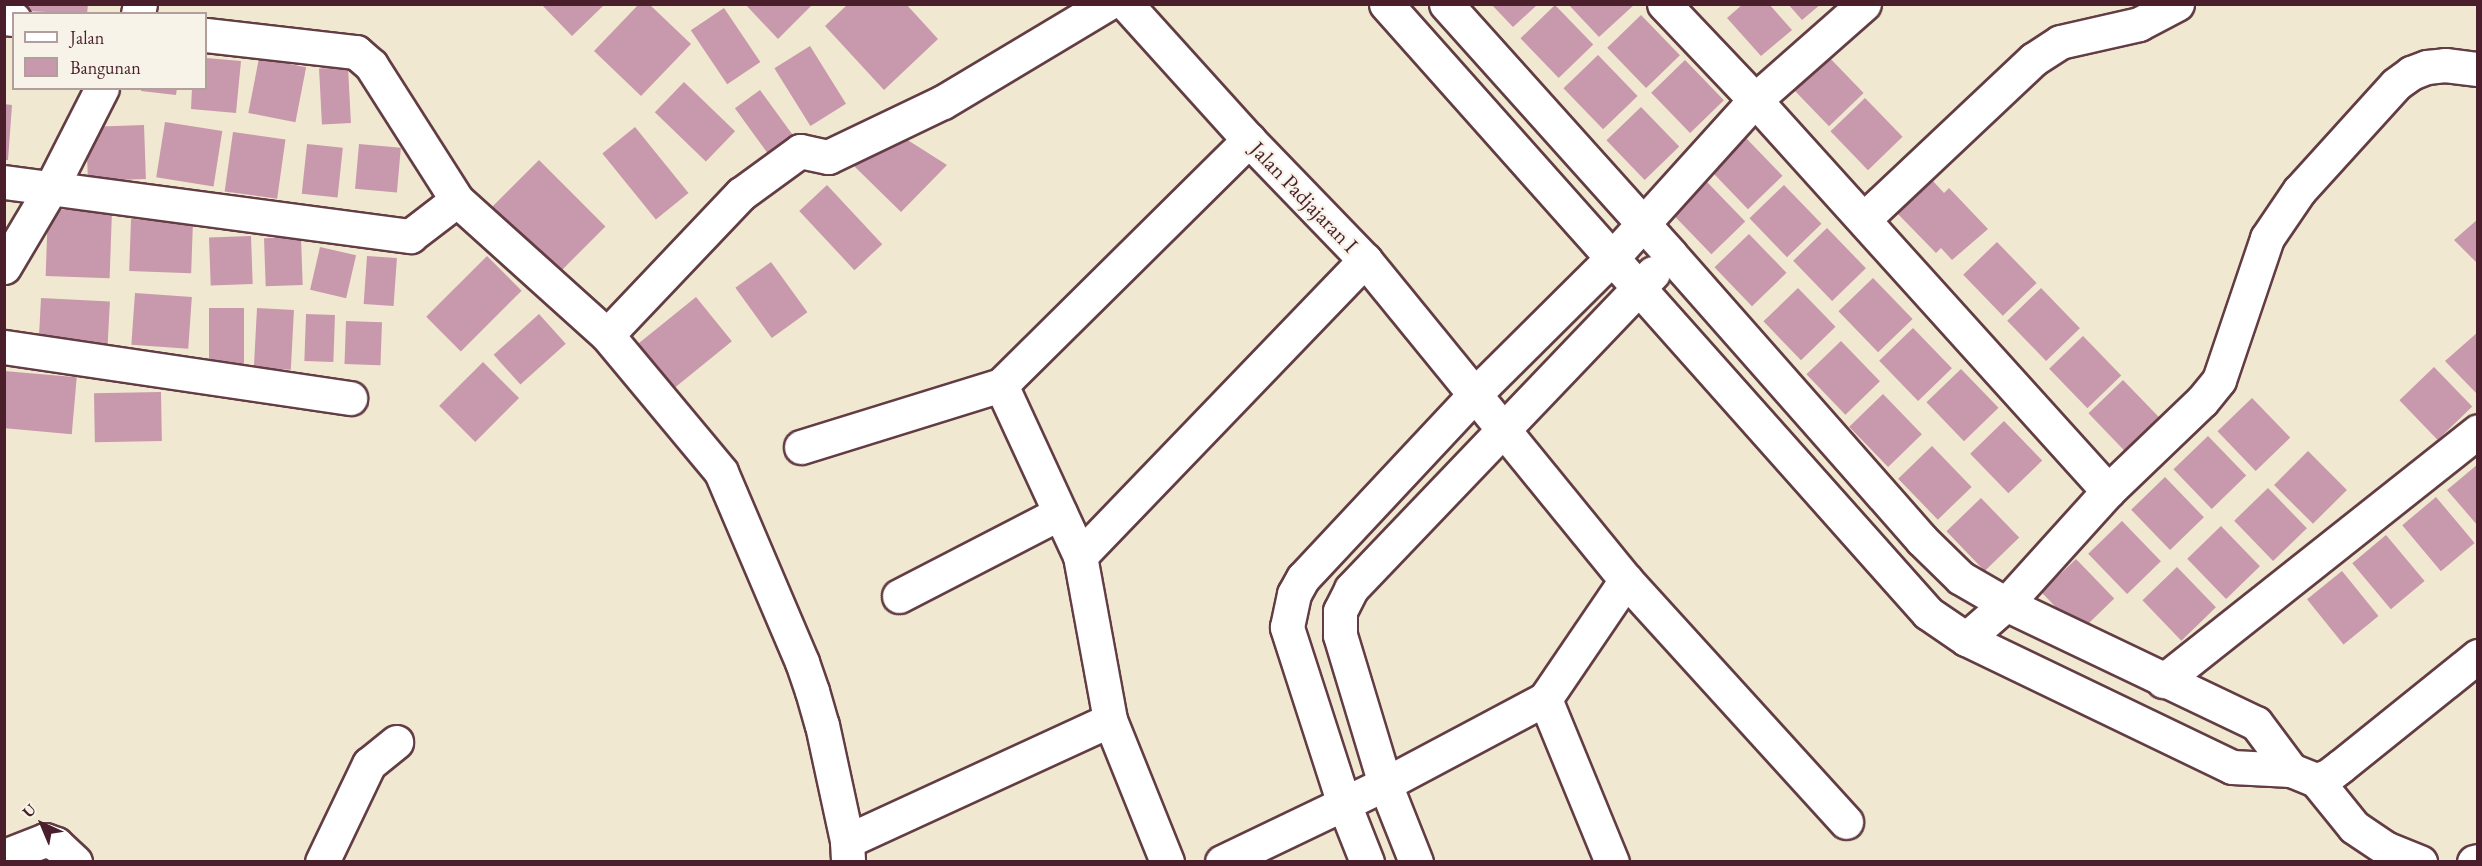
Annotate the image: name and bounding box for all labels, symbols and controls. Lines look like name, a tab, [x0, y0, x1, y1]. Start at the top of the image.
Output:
legend	[12, 12, 207, 90]
text: Jalan	[70, 26, 104, 49]
text: Bangunan	[70, 56, 141, 79]
street label: Jalan Padjajaran I	[1244, 136, 1364, 258]
north arrow	[12, 794, 72, 854]
text: U	[18, 799, 41, 822]

